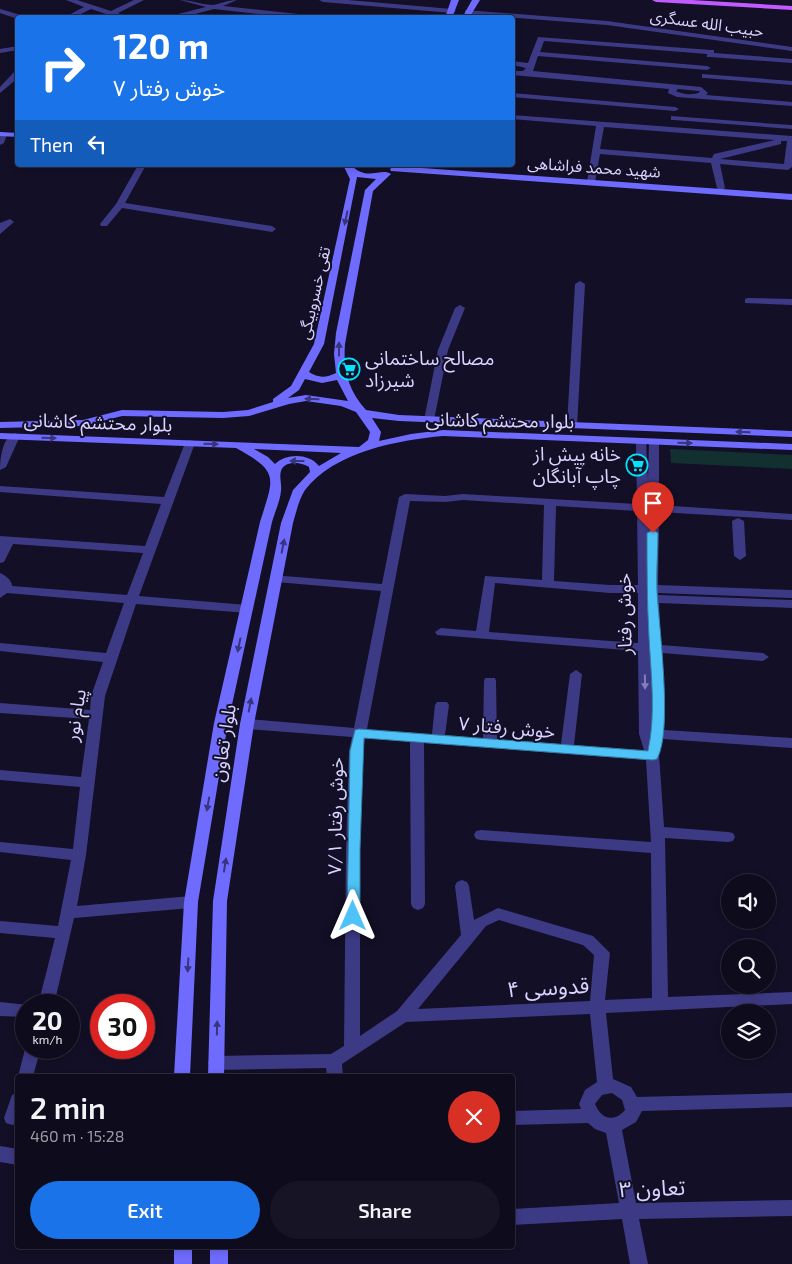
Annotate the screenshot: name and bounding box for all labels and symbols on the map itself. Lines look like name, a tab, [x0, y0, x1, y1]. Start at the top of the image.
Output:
street label: حبیب الله عسگری	[649, 5, 765, 41]
street label: شهید محمد فراشاهی	[527, 152, 661, 182]
one-way arrow	[342, 210, 350, 226]
street label: تقی خسروبیگی	[294, 244, 334, 341]
one-way arrow	[335, 341, 343, 357]
place label: مصالح ساختمانی شیرزاد	[365, 346, 494, 392]
supermarket icon: مصالح ساختمانی شیرزاد	[337, 357, 361, 381]
one-way arrow	[304, 395, 320, 403]
street label: بلوار محتشم کاشانی	[23, 407, 173, 440]
street label: بلوار محتشم کاشانی	[425, 407, 575, 436]
one-way arrow	[735, 428, 751, 436]
one-way arrow	[41, 434, 57, 442]
one-way arrow	[678, 439, 694, 447]
one-way arrow	[203, 440, 219, 448]
place label: خانه پیش از چاپ آبانگان	[532, 442, 621, 490]
supermarket icon: خانه پیش از چاپ آبانگان	[625, 453, 649, 477]
one-way arrow	[288, 457, 304, 465]
pin	[632, 482, 674, 533]
one-way arrow	[279, 537, 287, 553]
street label: خوش رفتار	[611, 573, 637, 656]
one-way arrow	[235, 637, 243, 652]
one-way arrow	[641, 675, 649, 691]
street label: پیام نور	[59, 687, 94, 744]
one-way arrow	[247, 697, 255, 713]
street label: بلوار تعاون	[205, 703, 241, 783]
street label: خوش رفتار ۷	[458, 711, 556, 743]
street label: خوش رفتار ۷/۱	[322, 757, 348, 875]
one-way arrow	[203, 796, 211, 812]
one-way arrow	[221, 857, 229, 873]
position arrow	[326, 889, 378, 941]
one-way arrow	[183, 957, 191, 973]
street label: قدوسی ۴	[506, 971, 590, 1002]
speed limit sign: 30	[90, 994, 155, 1059]
one-way arrow	[213, 1019, 221, 1035]
street label: تعاون ۳	[618, 1173, 686, 1202]

